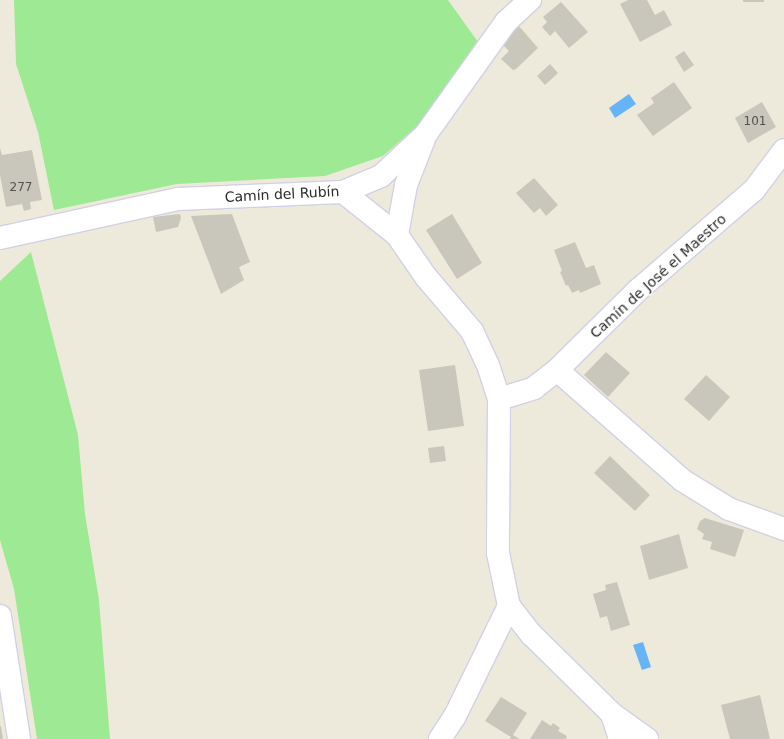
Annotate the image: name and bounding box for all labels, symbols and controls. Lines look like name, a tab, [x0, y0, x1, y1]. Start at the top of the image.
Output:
house number: 101	[744, 115, 766, 129]
house number: 277	[10, 181, 32, 195]
street label: Camín del Rubín	[224, 183, 340, 205]
street label: Camín de José el Maestro	[587, 210, 729, 342]

